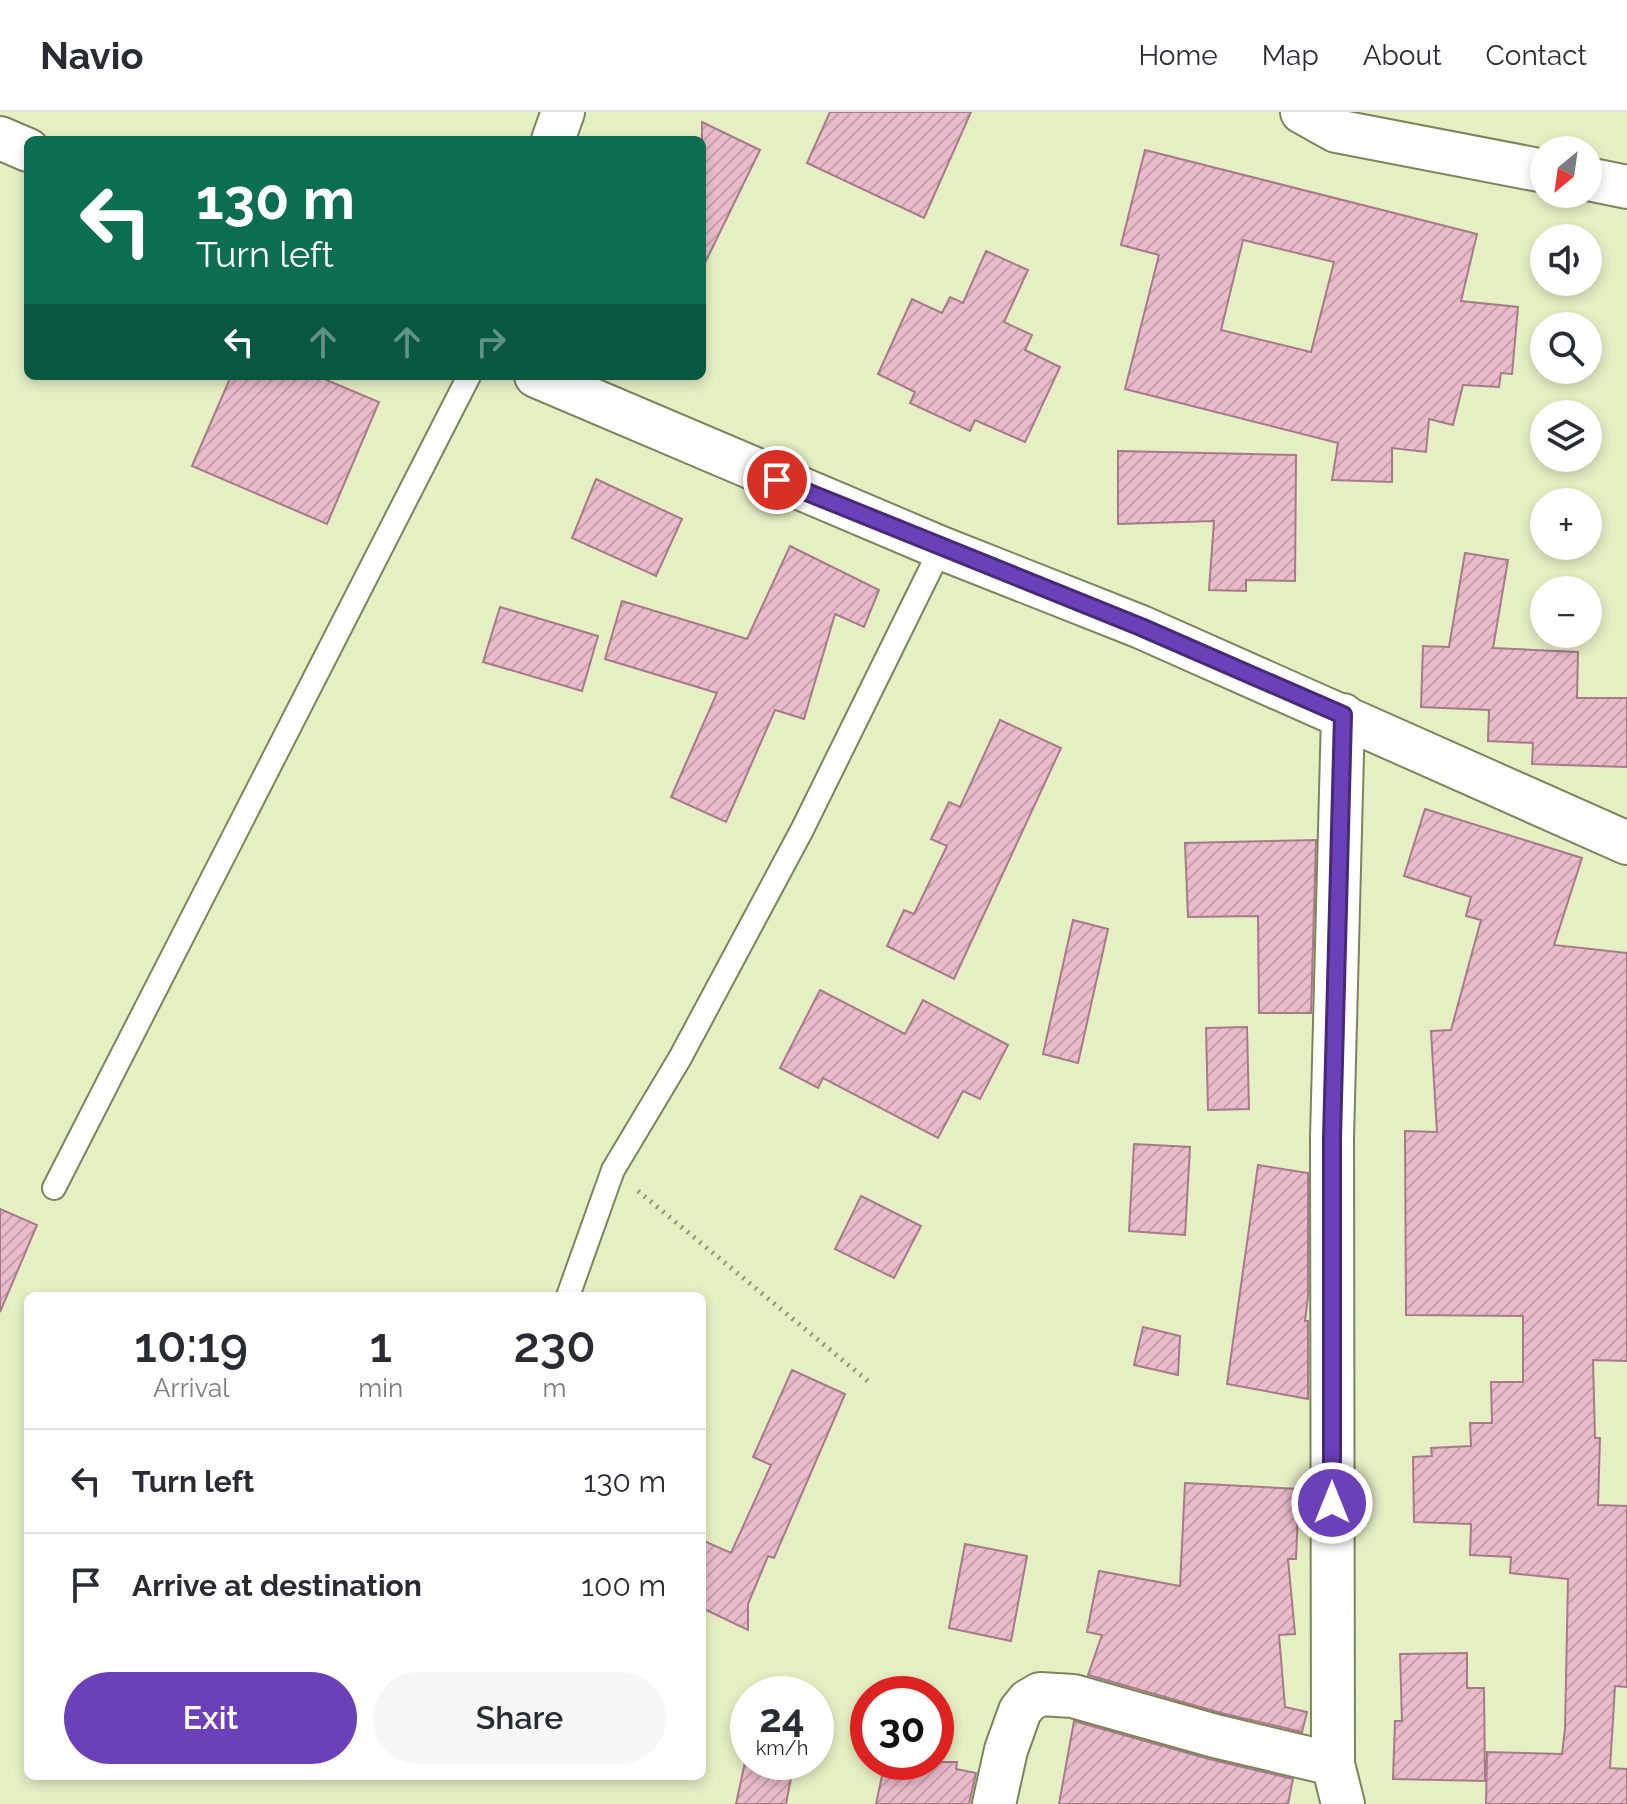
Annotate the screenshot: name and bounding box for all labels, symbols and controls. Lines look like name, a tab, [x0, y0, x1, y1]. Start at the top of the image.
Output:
text: Navio	[40, 33, 143, 78]
text: Home	[1138, 39, 1218, 72]
text: Map	[1262, 39, 1319, 72]
text: About	[1363, 39, 1442, 72]
text: Contact	[1486, 39, 1587, 72]
north arrow	[1530, 136, 1602, 208]
map controls	[1530, 136, 1602, 648]
text: 130 m	[196, 166, 355, 232]
icon: left	[64, 168, 168, 272]
button: sound	[1530, 224, 1602, 296]
text: Turn left	[196, 233, 334, 275]
button: search	[1530, 312, 1602, 384]
icon: left	[217, 320, 261, 364]
icon: ahead	[301, 320, 345, 364]
icon: ahead	[385, 320, 429, 364]
icon: right	[469, 320, 513, 364]
button: layers	[1530, 400, 1602, 472]
pin	[743, 446, 811, 514]
icon: arrive	[755, 458, 799, 502]
button: +	[1530, 488, 1602, 560]
button: −	[1530, 576, 1602, 648]
text: 10:19	[134, 1317, 248, 1373]
text: 1	[369, 1317, 392, 1373]
text: 230	[513, 1317, 596, 1373]
text: Arrival	[153, 1373, 229, 1403]
text: min	[358, 1373, 403, 1403]
text: m	[543, 1373, 566, 1403]
icon: left	[64, 1459, 108, 1503]
position arrow	[1290, 1461, 1374, 1545]
text: Turn left	[132, 1464, 254, 1499]
text: 130 m	[584, 1464, 666, 1499]
icon: arrive	[64, 1563, 108, 1607]
text: Arrive at destination	[132, 1568, 422, 1603]
text: 100 m	[581, 1568, 666, 1603]
button: Exit	[64, 1672, 357, 1764]
button: Share	[373, 1672, 666, 1764]
speed limit sign: 30	[850, 1676, 954, 1780]
text: 24	[759, 1694, 805, 1741]
text: km/h	[756, 1736, 808, 1760]

